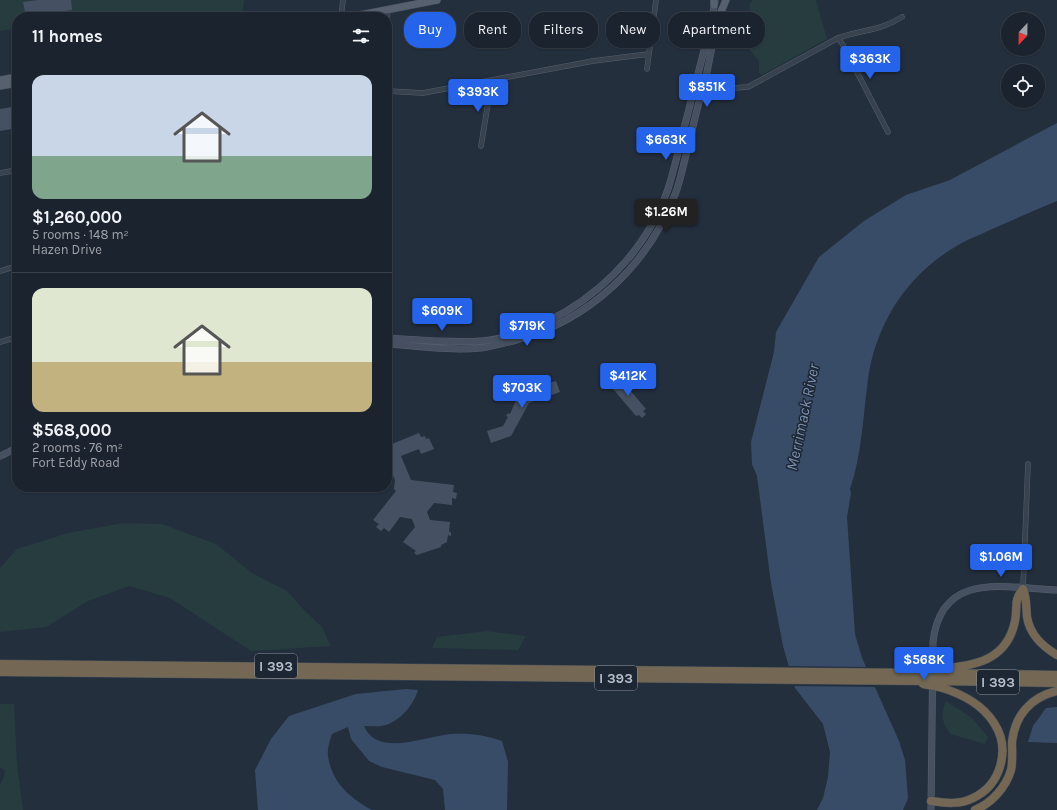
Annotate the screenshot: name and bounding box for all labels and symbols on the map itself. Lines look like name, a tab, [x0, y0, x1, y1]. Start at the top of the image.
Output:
north arrow	[1001, 12, 1045, 56]
pin: $363K	[842, 46, 898, 80]
pin: $851K	[679, 74, 735, 108]
pin: $393K	[450, 79, 506, 113]
pin: $663K	[638, 127, 694, 161]
pin: $1.26M	[633, 199, 699, 233]
pin: $609K	[414, 298, 470, 332]
pin: $719K	[499, 313, 555, 347]
water label: Merrimack River	[782, 361, 823, 472]
pin: $412K	[600, 363, 656, 397]
pin: $703K	[494, 375, 550, 409]
pin: $1.06M	[968, 544, 1034, 578]
pin: $568K	[896, 647, 952, 681]
road number: I 393	[255, 654, 297, 678]
road number: I 393	[595, 666, 637, 690]
road number: I 393	[977, 670, 1019, 694]

